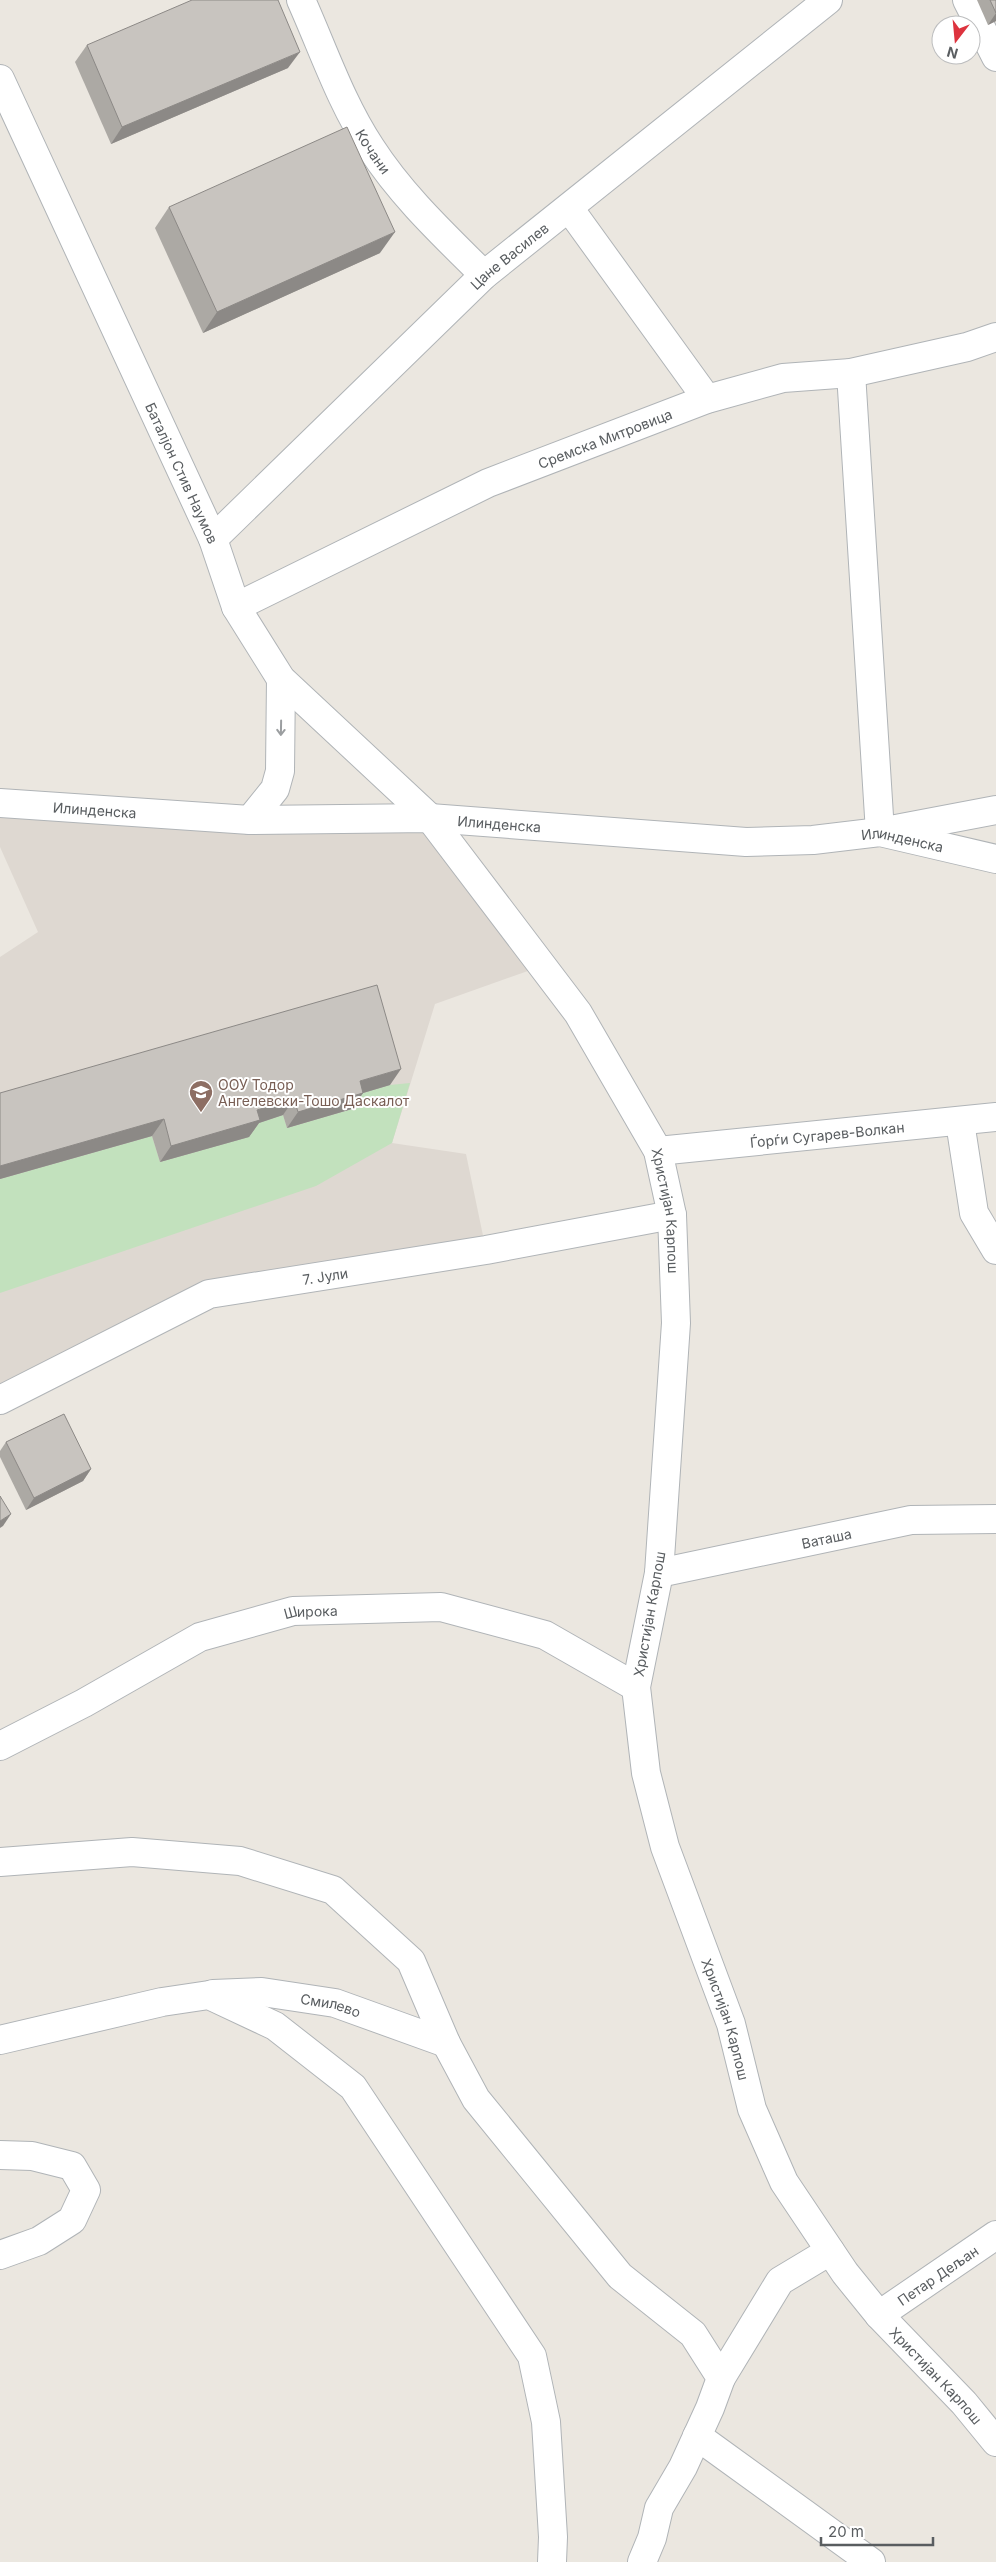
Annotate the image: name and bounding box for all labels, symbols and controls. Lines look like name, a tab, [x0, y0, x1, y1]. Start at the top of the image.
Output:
north arrow	[931, 15, 981, 65]
text: N	[945, 43, 960, 63]
street label: Кочани	[353, 126, 394, 177]
street label: Цане Василев	[466, 219, 552, 292]
street label: Баталјон Стив Наумов	[142, 400, 222, 546]
street label: Сремска Митровица	[535, 405, 674, 472]
one-way arrow	[276, 719, 285, 735]
street label: Илинденска	[52, 798, 137, 821]
street label: Илинденска	[457, 812, 542, 835]
street label: Илинденска	[860, 824, 945, 855]
place label: ООУ Тодор Ангелевски-Тошо Даскалот	[218, 1076, 410, 1109]
school or university icon: ООУ Тодор Ангелевски-Тошо Даскалот	[188, 1079, 214, 1113]
street label: Ѓорѓи Сугарев-Волкан	[749, 1118, 905, 1150]
street label: Христијан Карпош	[649, 1146, 683, 1274]
street label: 7. Јули	[301, 1264, 349, 1288]
street label: Ваташа	[800, 1524, 853, 1551]
street label: Христијан Карпош	[630, 1550, 668, 1678]
street label: Широка	[282, 1601, 338, 1622]
street label: Христијан Карпош	[699, 1956, 753, 2082]
street label: Смилево	[299, 1989, 363, 2020]
street label: Петар Дељан	[894, 2241, 981, 2309]
street label: Христијан Карпош	[887, 2323, 986, 2427]
scale bar	[821, 2514, 934, 2546]
text: 20 m	[828, 2522, 864, 2541]

